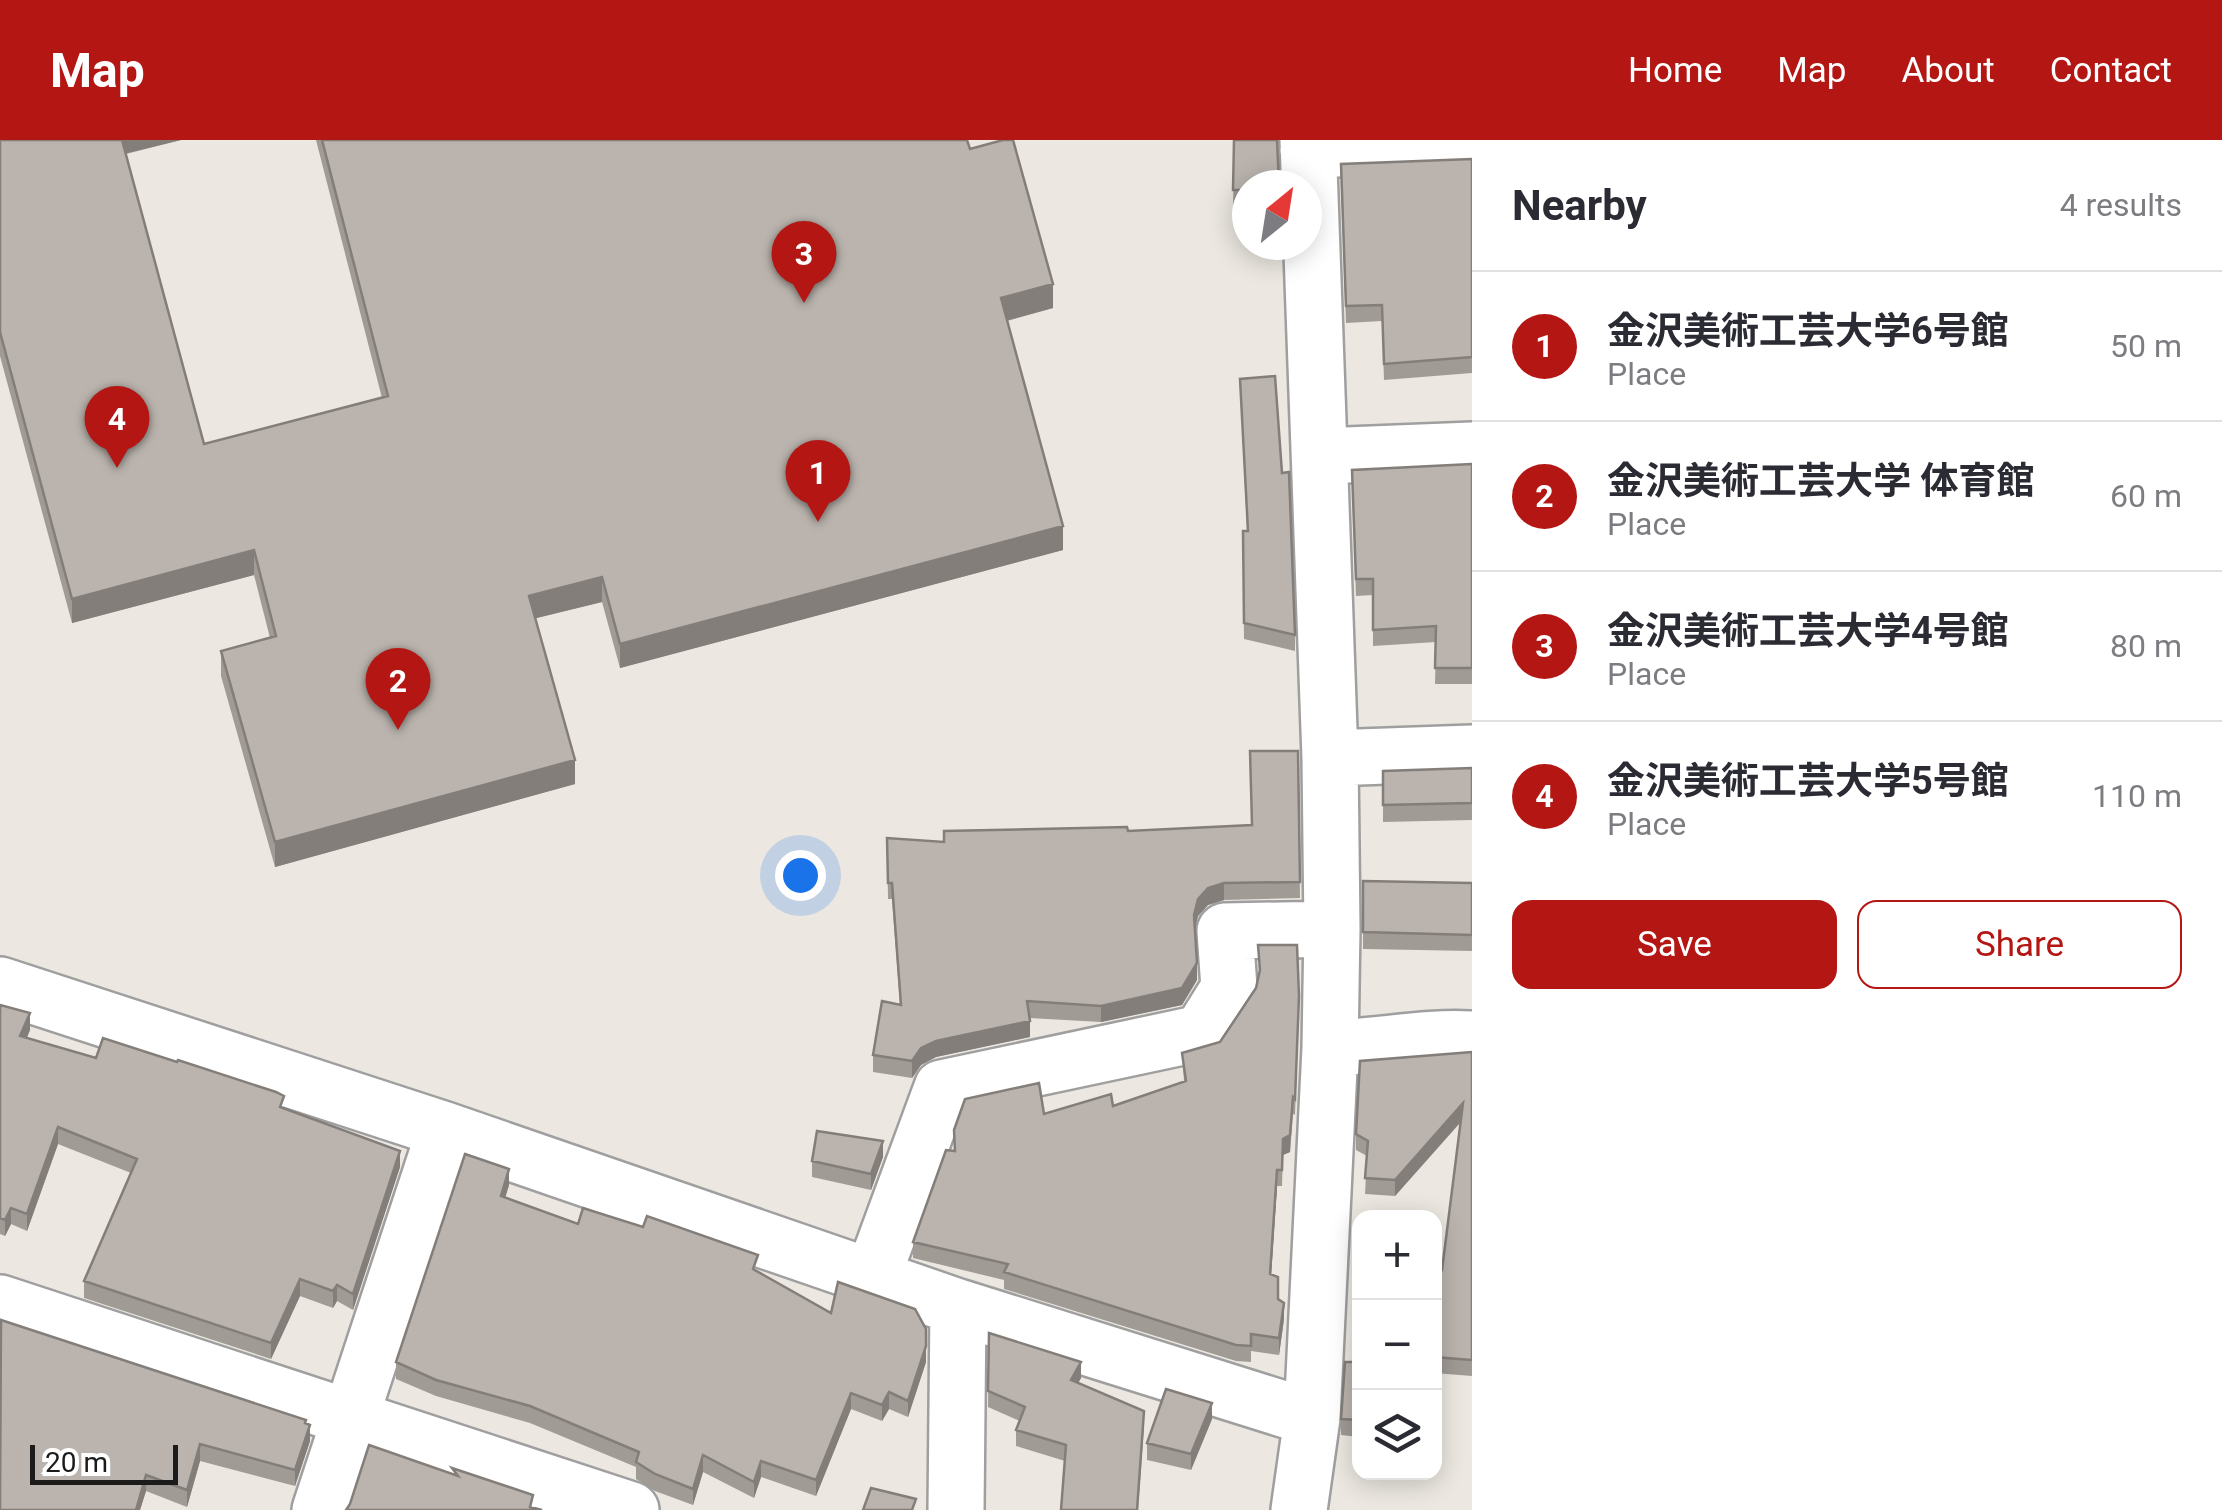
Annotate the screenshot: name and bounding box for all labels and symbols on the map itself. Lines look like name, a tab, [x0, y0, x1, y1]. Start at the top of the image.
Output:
north arrow	[1232, 170, 1322, 260]
pin: 3	[772, 220, 836, 303]
pin: 4	[84, 385, 150, 468]
pin: 1	[786, 440, 850, 522]
pin: 2	[366, 648, 430, 730]
your location	[775, 850, 826, 901]
scale bar	[30, 1440, 178, 1484]

